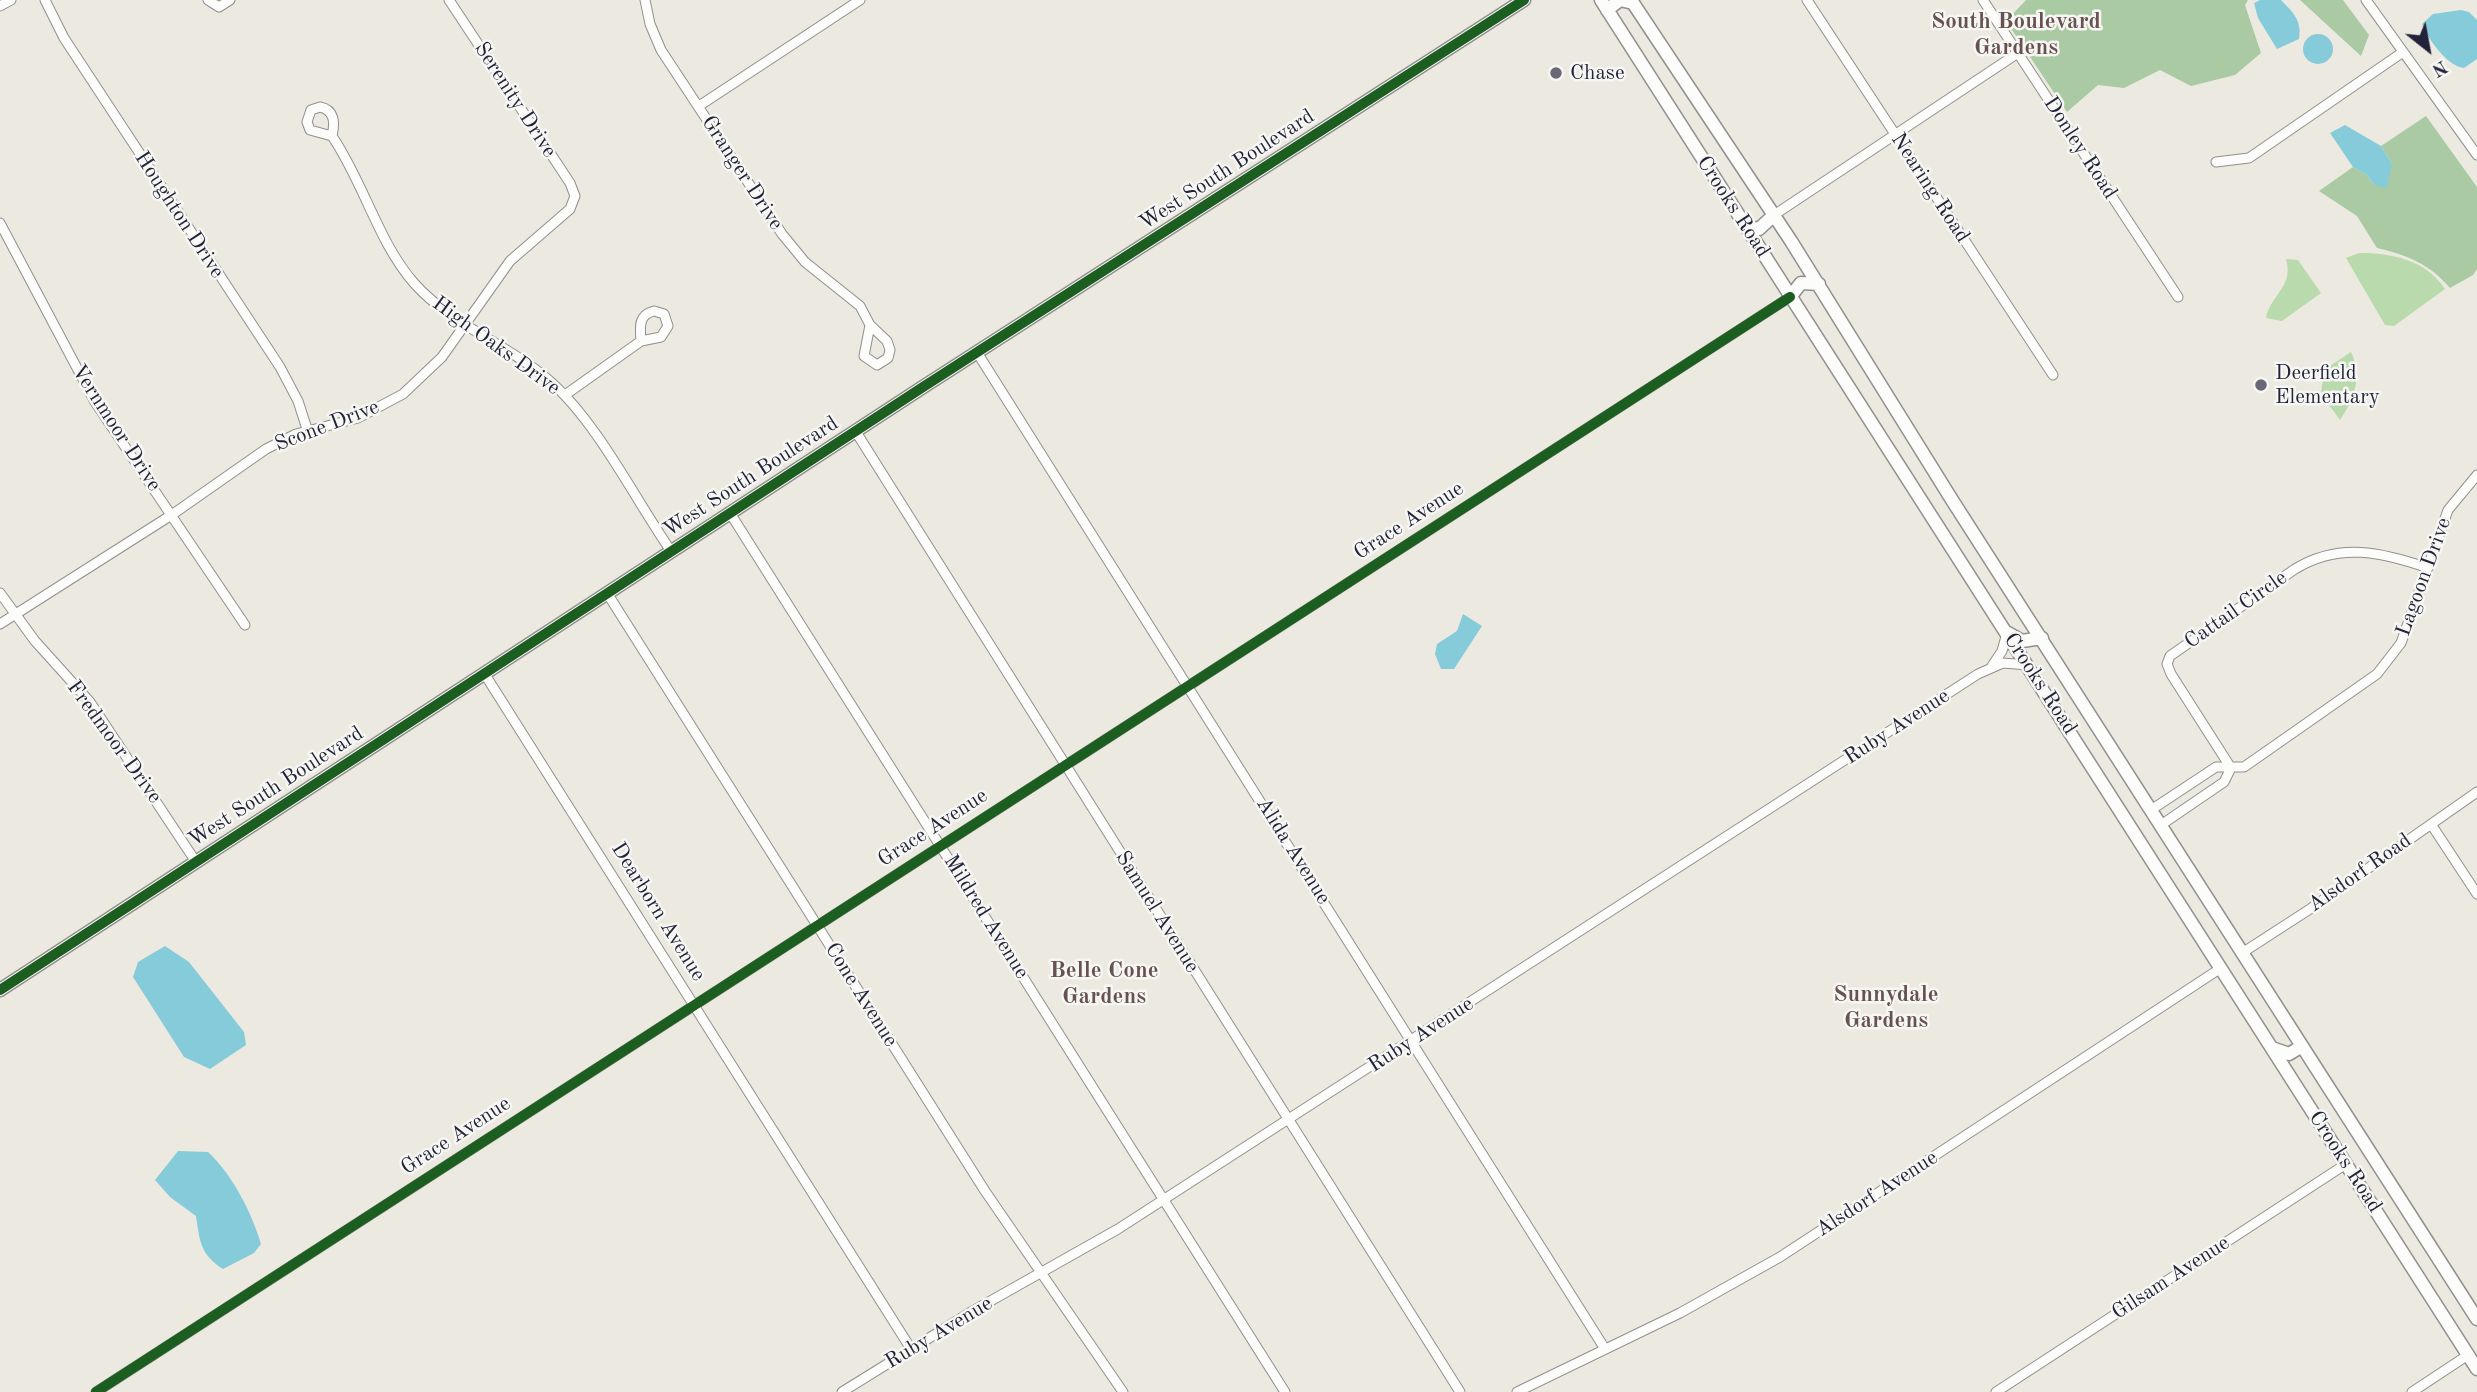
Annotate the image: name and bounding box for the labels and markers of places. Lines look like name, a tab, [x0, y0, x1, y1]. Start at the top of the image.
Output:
place label: Chase	[1570, 60, 1625, 86]
marker: Chase	[1548, 65, 1564, 81]
place label: Deerfield Elementary	[2275, 360, 2380, 410]
marker: Deerfield Elementary	[2253, 377, 2269, 393]

